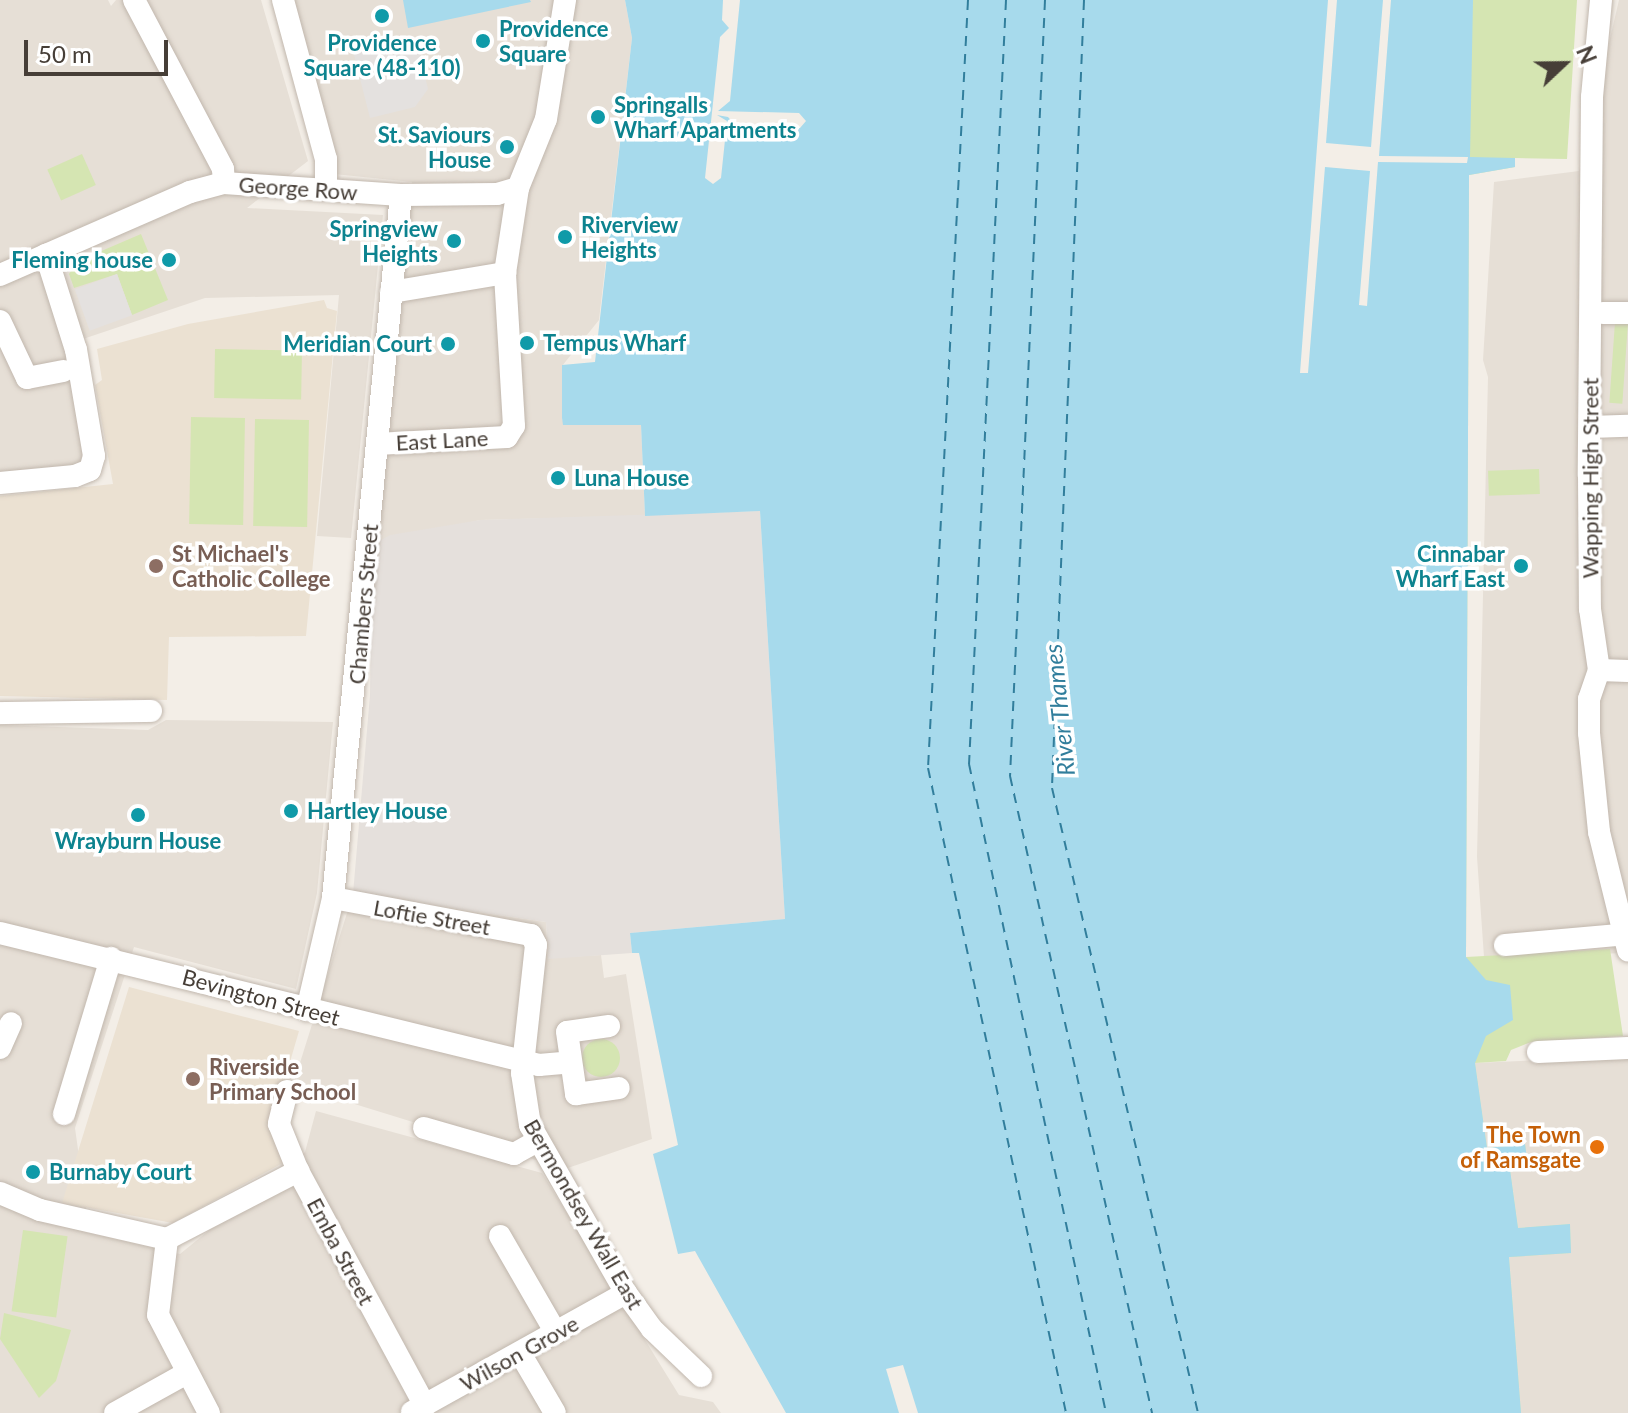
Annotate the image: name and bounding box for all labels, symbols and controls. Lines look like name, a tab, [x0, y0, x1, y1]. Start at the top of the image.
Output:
marker: Providence Square (48-110)	[373, 7, 391, 25]
place label: Providence Square	[499, 15, 609, 66]
scale bar	[28, 24, 172, 74]
north arrow	[1524, 24, 1604, 104]
place label: Providence Square (48-110)	[303, 29, 461, 80]
marker: Providence Square	[474, 32, 492, 50]
text: 50 m	[38, 39, 92, 68]
text: N	[1571, 42, 1602, 68]
place label: Springalls Wharf Apartments	[614, 91, 798, 142]
marker: Springalls Wharf Apartments	[589, 108, 607, 126]
place label: St. Saviours House	[378, 121, 491, 172]
marker: St. Saviours House	[498, 138, 516, 156]
street label: George Row	[238, 171, 358, 205]
place label: Riverview Heights	[581, 211, 678, 262]
place label: Springview Heights	[329, 215, 438, 266]
marker: Riverview Heights	[556, 228, 574, 246]
marker: Springview Heights	[445, 232, 463, 250]
place label: Fleming house	[11, 247, 153, 273]
marker: Fleming house	[160, 251, 178, 269]
place label: Tempus Wharf	[543, 330, 686, 356]
place label: Meridian Court	[283, 331, 432, 357]
marker: Tempus Wharf	[518, 334, 536, 352]
marker: Meridian Court	[439, 335, 457, 353]
street label: Wapping High Street	[1577, 378, 1603, 578]
street label: East Lane	[395, 424, 489, 456]
place label: Luna House	[574, 465, 689, 491]
marker: Luna House	[549, 469, 567, 487]
street label: Chambers Street	[343, 523, 383, 685]
place label: St Michael's Catholic College	[172, 540, 331, 592]
place label: Cinnabar Wharf East	[1395, 540, 1505, 592]
marker: St Michael's Catholic College	[147, 557, 165, 575]
marker: Cinnabar Wharf East	[1512, 557, 1530, 575]
water label: River Thames	[1038, 642, 1080, 778]
place label: Hartley House	[307, 798, 448, 824]
marker: Hartley House	[282, 802, 300, 820]
marker: Wrayburn House	[129, 806, 147, 824]
place label: Wrayburn House	[55, 828, 221, 854]
street label: Loftie Street	[371, 894, 493, 940]
street label: Bevington Street	[179, 963, 343, 1031]
place label: Riverside Primary School	[209, 1053, 357, 1104]
marker: Riverside Primary School	[184, 1070, 202, 1088]
street label: Bermondsey Wall East	[519, 1114, 649, 1314]
place label: The Town of Ramsgate	[1460, 1121, 1581, 1172]
marker: The Town of Ramsgate	[1588, 1138, 1606, 1156]
place label: Burnaby Court	[49, 1159, 192, 1185]
marker: Burnaby Court	[24, 1163, 42, 1181]
street label: Emba Street	[302, 1193, 380, 1309]
street label: Wilson Grove	[455, 1310, 583, 1396]

